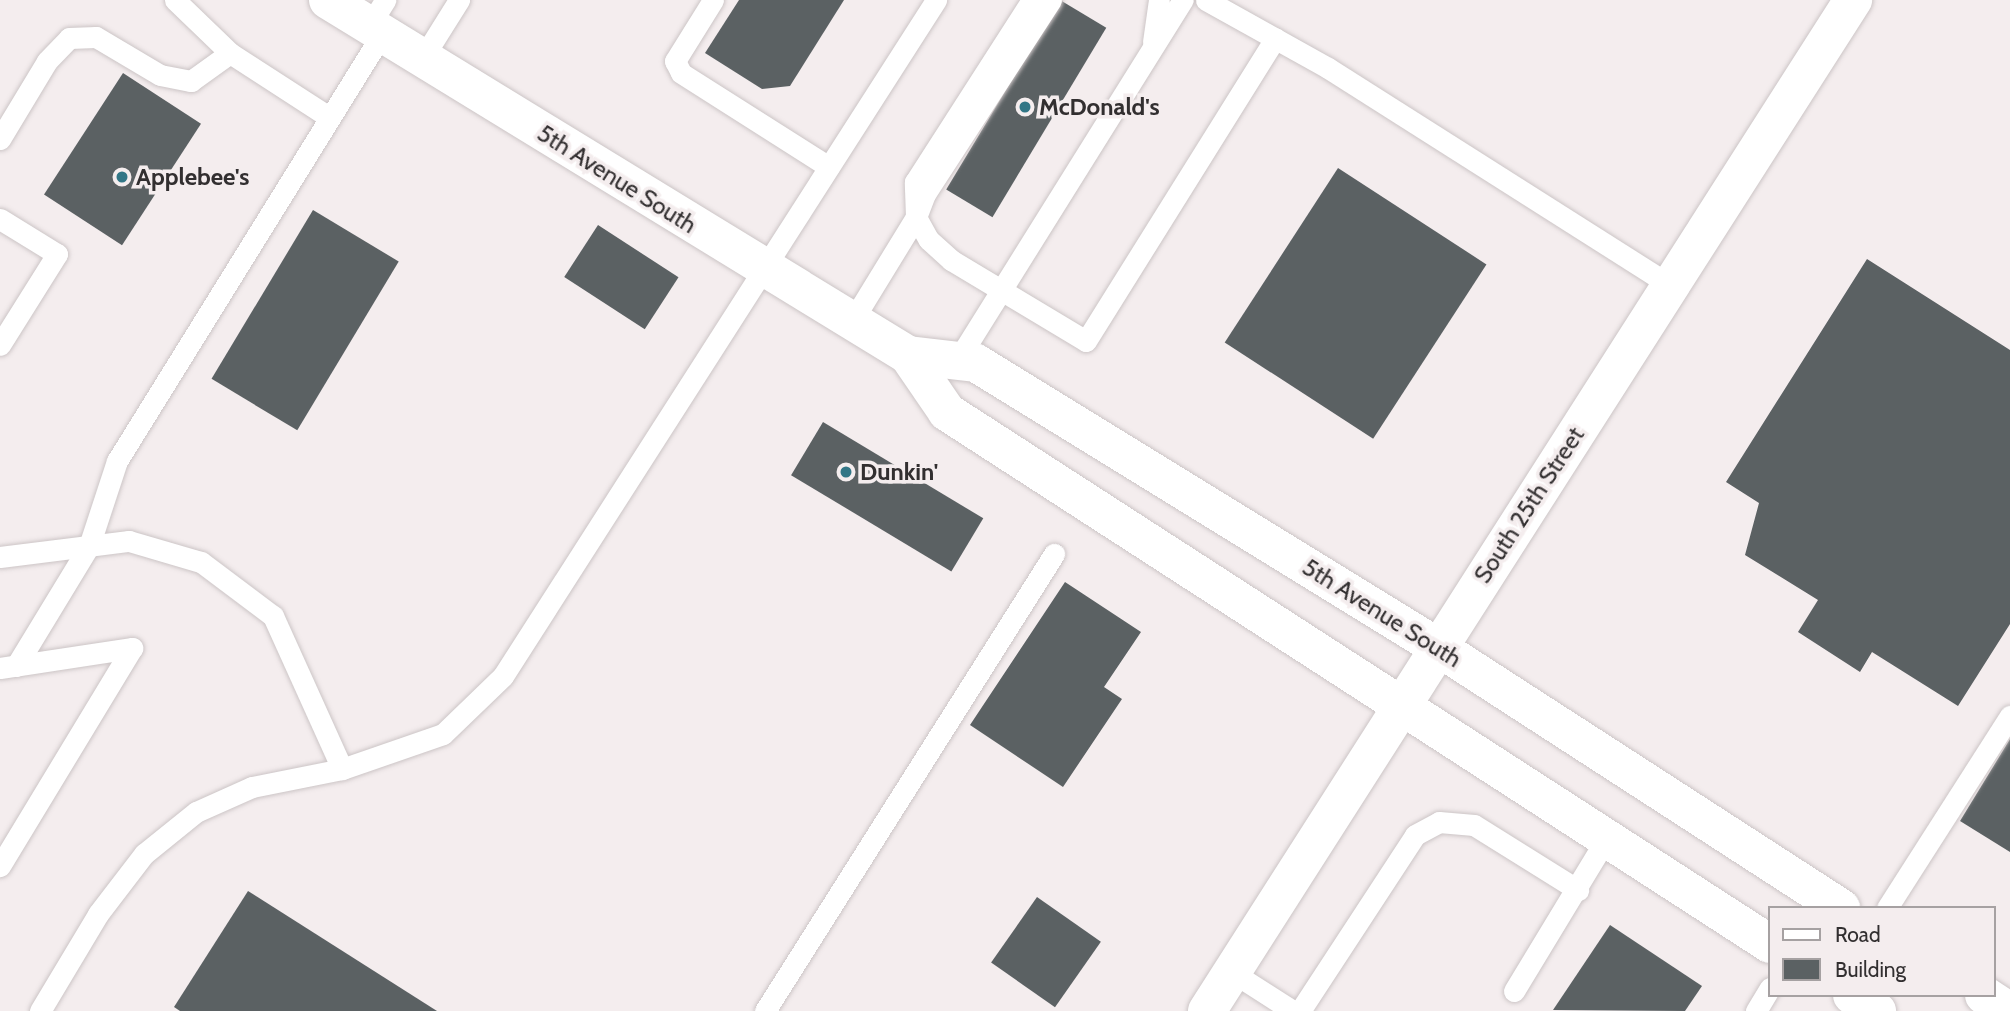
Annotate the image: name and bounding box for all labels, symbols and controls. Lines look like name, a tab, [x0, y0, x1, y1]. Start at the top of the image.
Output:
place label: McDonald's	[1039, 93, 1160, 121]
marker: McDonald's	[1017, 99, 1033, 115]
street label: 5th Avenue South	[532, 119, 702, 239]
place label: Applebee's	[136, 163, 249, 191]
marker: Applebee's	[114, 169, 130, 185]
street label: South 25th Street	[1468, 422, 1590, 588]
place label: Dunkin'	[860, 458, 938, 486]
marker: Dunkin'	[838, 464, 854, 480]
street label: 5th Avenue South	[1297, 553, 1467, 673]
legend	[1769, 906, 1996, 997]
text: Road	[1835, 922, 1881, 947]
text: Building	[1835, 957, 1906, 982]

